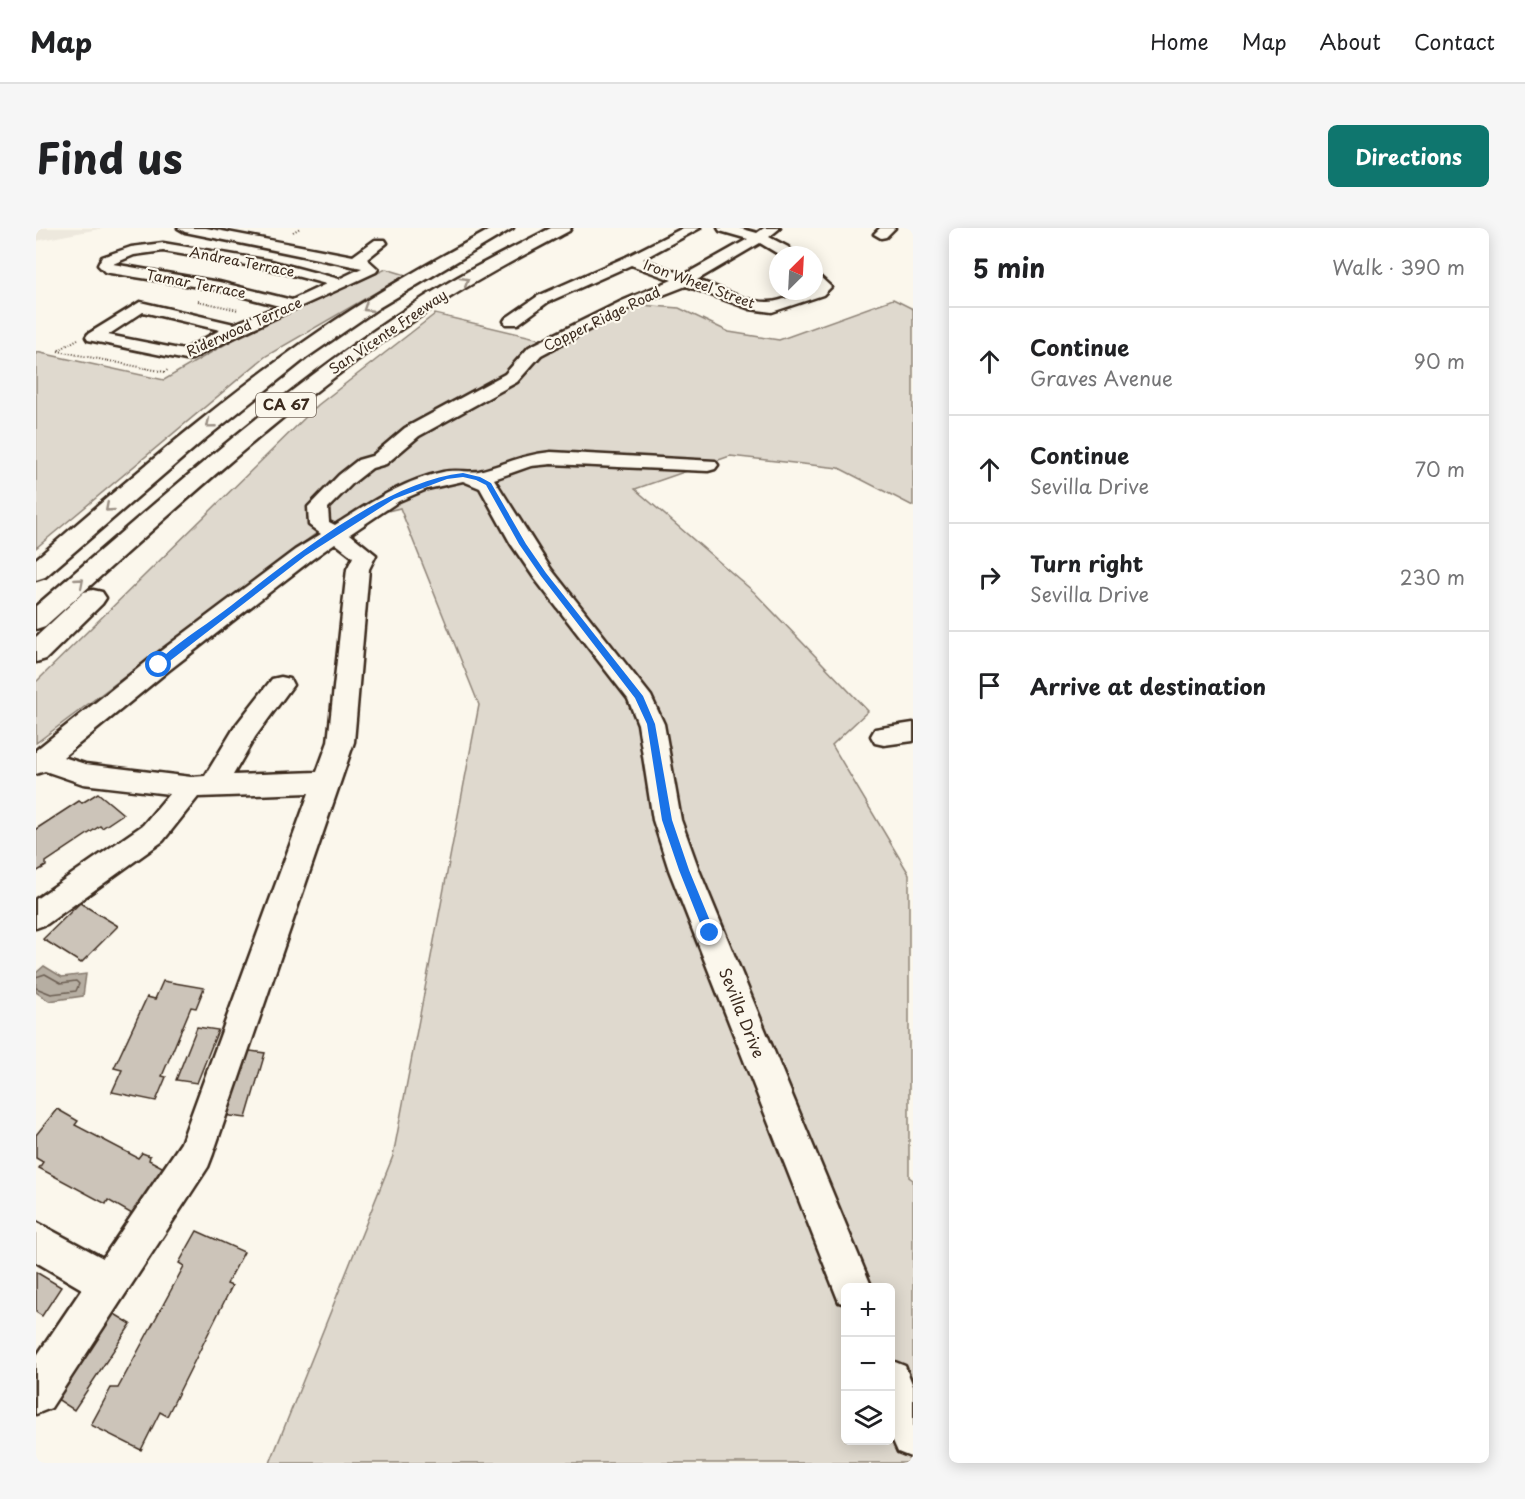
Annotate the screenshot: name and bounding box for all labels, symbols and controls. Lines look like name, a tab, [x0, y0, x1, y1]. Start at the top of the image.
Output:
text: Map	[30, 20, 92, 63]
text: Home	[1150, 25, 1209, 57]
text: Map	[1242, 25, 1287, 57]
text: About	[1320, 25, 1381, 57]
text: Contact	[1414, 25, 1495, 57]
text: Find us	[36, 125, 183, 188]
button: Directions	[1328, 125, 1489, 187]
street label: Andrea Terrace	[188, 241, 296, 282]
north arrow	[769, 246, 823, 300]
text: 5 min	[973, 248, 1045, 287]
text: Walk · 390 m	[1332, 252, 1465, 282]
street label: Iron Wheel Street	[640, 254, 758, 314]
street label: Tamar Terrace	[145, 264, 248, 303]
one-way arrow	[459, 277, 469, 289]
street label: Copper Ridge Road	[540, 281, 664, 356]
street label: San Vicente Freeway	[324, 284, 451, 379]
street label: Riderwood Terrace	[183, 292, 305, 361]
one-way arrow	[363, 300, 373, 312]
text: Continue	[1030, 330, 1129, 363]
icon: ahead	[973, 345, 1006, 378]
text: 90 m	[1414, 346, 1465, 376]
text: Graves Avenue	[1030, 363, 1173, 393]
road number: CA 67	[256, 393, 316, 417]
one-way arrow	[206, 416, 217, 427]
text: Continue	[1030, 438, 1129, 471]
icon: ahead	[973, 453, 1006, 486]
text: 70 m	[1415, 454, 1465, 484]
text: Sevilla Drive	[1030, 471, 1149, 501]
one-way arrow	[105, 501, 116, 512]
text: Turn right	[1030, 546, 1143, 579]
icon: right	[973, 561, 1006, 594]
text: 230 m	[1400, 562, 1465, 592]
one-way arrow	[73, 578, 84, 589]
text: Sevilla Drive	[1030, 579, 1149, 609]
route start	[145, 651, 171, 677]
icon: arrive	[973, 669, 1006, 702]
text: Arrive at destination	[1030, 669, 1266, 702]
route end	[696, 919, 722, 945]
street label: Sevilla Drive	[714, 964, 772, 1061]
map controls	[841, 1283, 895, 1445]
button: +	[841, 1283, 895, 1337]
button: −	[841, 1337, 895, 1391]
button: layers	[841, 1391, 895, 1445]

